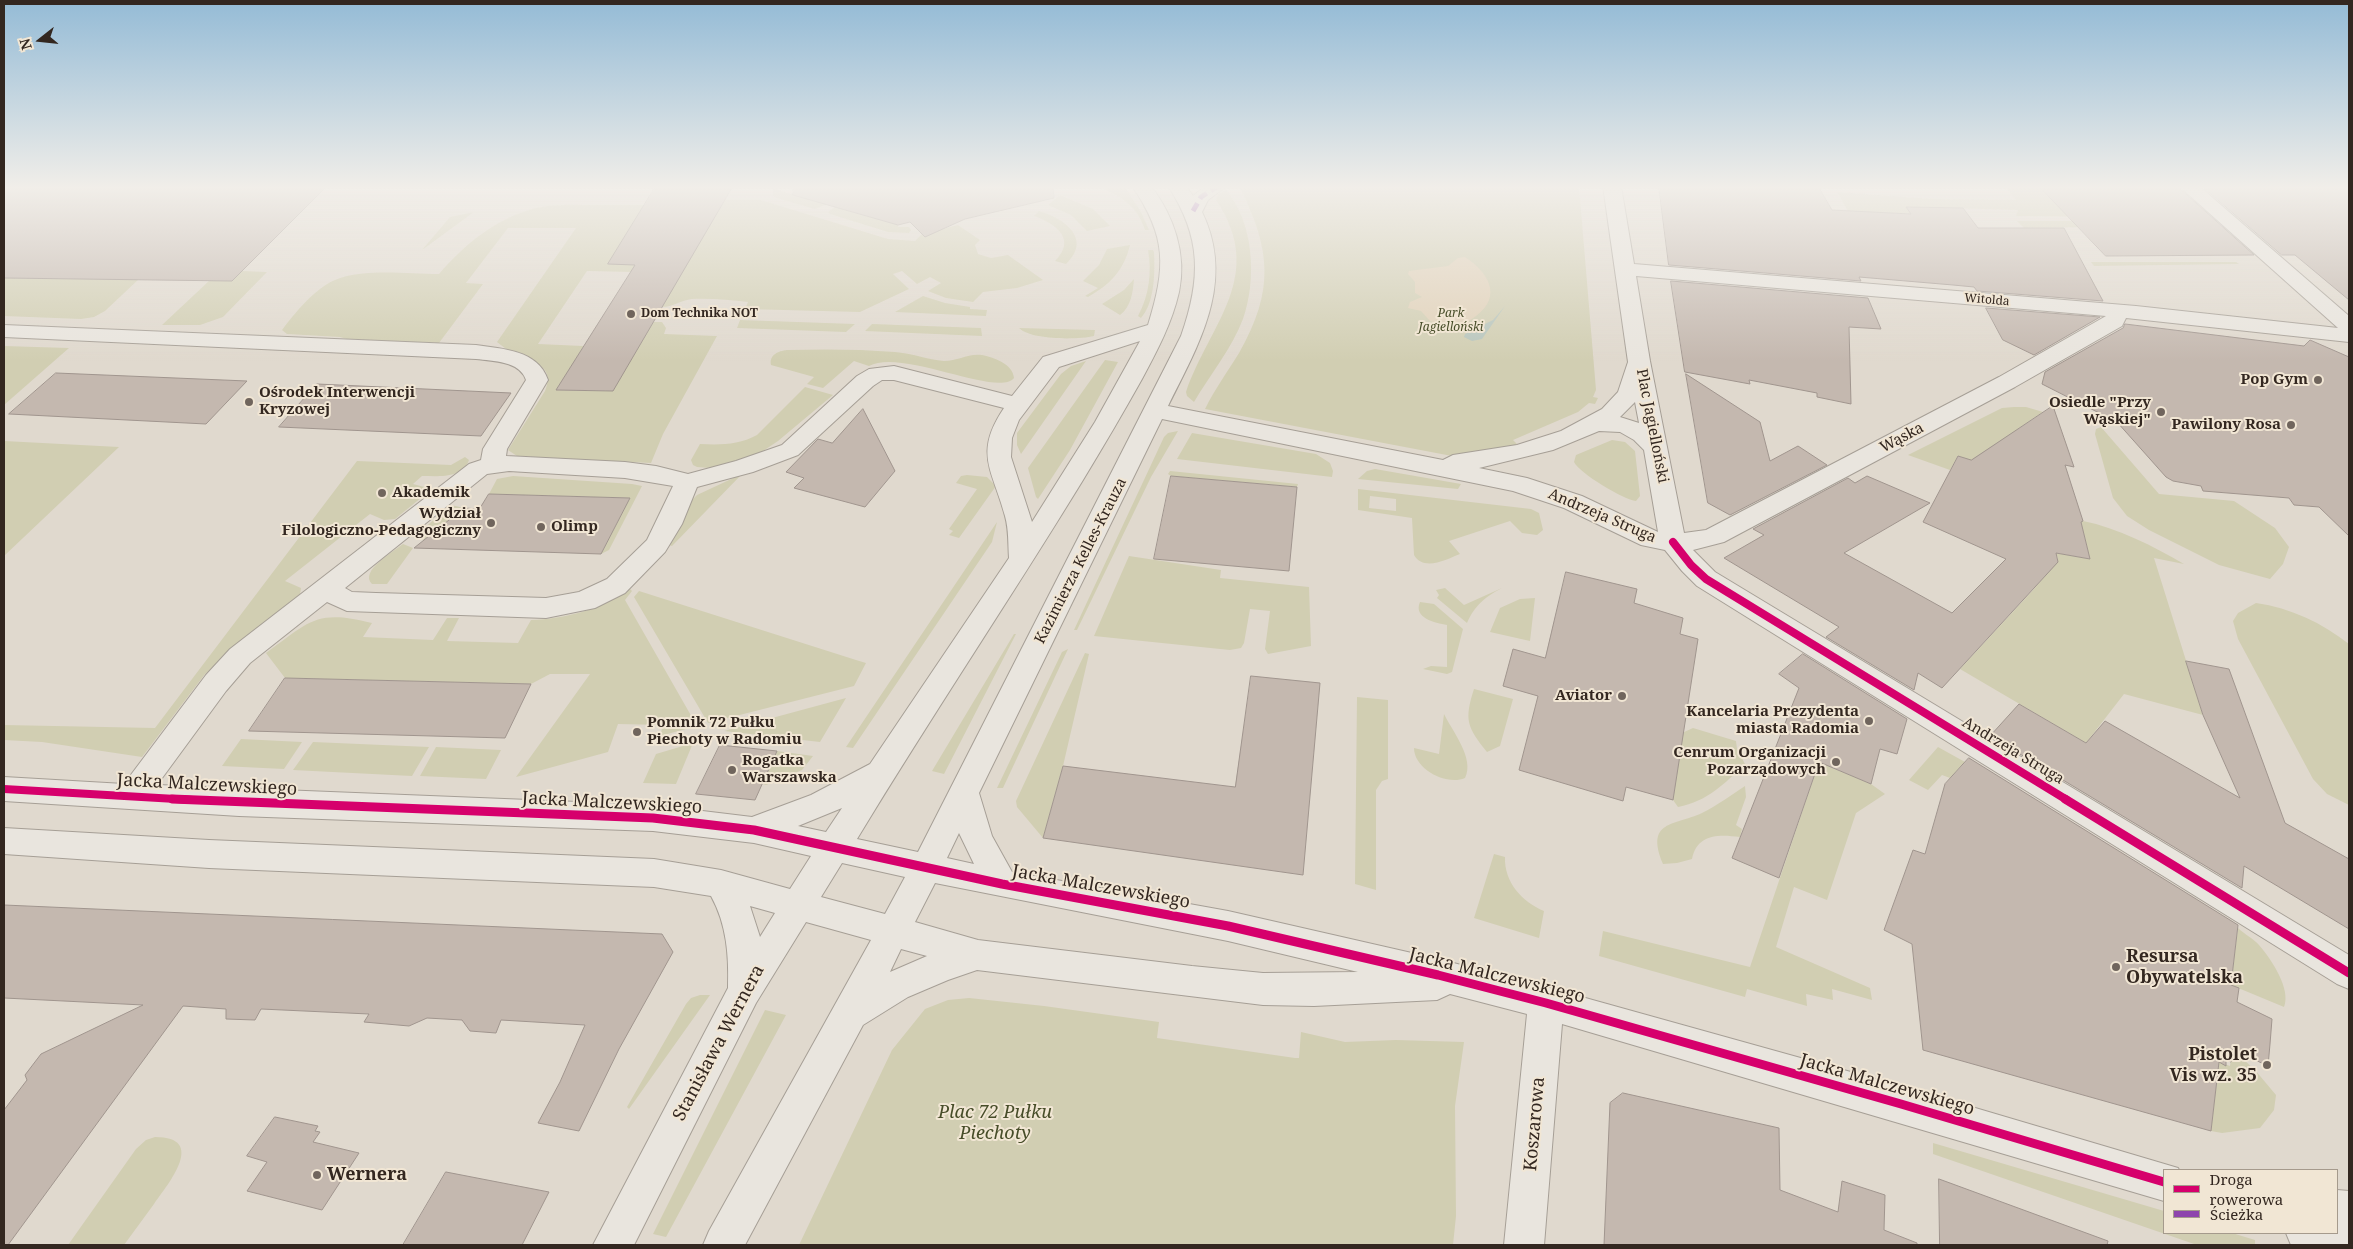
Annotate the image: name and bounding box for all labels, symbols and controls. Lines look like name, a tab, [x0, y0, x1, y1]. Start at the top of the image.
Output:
north arrow	[15, 15, 65, 65]
text: N	[14, 36, 36, 52]
street label: Witolda	[1964, 291, 2010, 309]
place label: Dom Technika NOT	[641, 307, 758, 321]
park label: Park Jagielloński	[1419, 307, 1483, 335]
marker: Dom Technika NOT	[625, 308, 637, 320]
street label: Plac Jagielloński	[1632, 367, 1672, 485]
place label: Pop Gym	[2241, 371, 2308, 389]
marker: Pop Gym	[2312, 374, 2324, 386]
place label: Ośrodek Interwencji Kryzowej	[259, 384, 415, 419]
place label: Osiedle "Przy Wąskiej"	[2049, 394, 2151, 429]
marker: Ośrodek Interwencji Kryzowej	[243, 396, 255, 408]
marker: Osiedle "Przy Wąskiej"	[2155, 406, 2167, 418]
place label: Pawilony Rosa	[2171, 416, 2281, 434]
street label: Wąska	[1877, 419, 1927, 457]
marker: Pawilony Rosa	[2285, 419, 2297, 431]
street label: Kazimierza Kelles-Krauza	[1031, 475, 1131, 647]
place label: Akademik	[392, 484, 470, 502]
street label: Andrzeja Struga	[1545, 485, 1659, 547]
marker: Akademik	[376, 487, 388, 499]
place label: Wydział Filologiczno-Pedagogiczny	[282, 505, 481, 540]
marker: Wydział Filologiczno-Pedagogiczny	[485, 517, 497, 529]
place label: Olimp	[551, 518, 598, 536]
marker: Olimp	[535, 521, 547, 533]
place label: Aviator	[1555, 687, 1612, 705]
marker: Aviator	[1616, 690, 1628, 702]
place label: Kancelaria Prezydenta miasta Radomia	[1686, 703, 1859, 738]
place label: Pomnik 72 Pułku Piechoty w Radomiu	[647, 714, 802, 749]
street label: Andrzeja Struga	[1959, 714, 2067, 788]
marker: Kancelaria Prezydenta miasta Radomia	[1863, 715, 1875, 727]
marker: Pomnik 72 Pułku Piechoty w Radomiu	[631, 726, 643, 738]
place label: Cenrum Organizacji Pozarządowych	[1673, 744, 1826, 779]
place label: Rogatka Warszawska	[742, 752, 837, 787]
marker: Cenrum Organizacji Pozarządowych	[1830, 756, 1842, 768]
marker: Rogatka Warszawska	[726, 764, 738, 776]
street label: Jacka Malczewskiego	[116, 769, 298, 801]
street label: Jacka Malczewskiego	[521, 787, 703, 819]
street label: Jacka Malczewskiego	[1010, 861, 1192, 913]
street label: Jacka Malczewskiego	[1407, 944, 1587, 1008]
place label: Resursa Obywatelska	[2126, 946, 2243, 989]
street label: Stanisława Wernera	[669, 961, 769, 1125]
marker: Resursa Obywatelska	[2110, 961, 2122, 973]
place label: Pistolet Vis wz. 35	[2170, 1044, 2257, 1086]
street label: Jacka Malczewskiego	[1797, 1050, 1977, 1120]
marker: Pistolet Vis wz. 35	[2261, 1059, 2273, 1071]
street label: Koszarowa	[1520, 1076, 1550, 1172]
park label: Plac 72 Pułku Piechoty	[938, 1102, 1052, 1144]
place label: Wernera	[327, 1164, 407, 1186]
marker: Wernera	[311, 1169, 323, 1181]
legend	[2163, 1169, 2338, 1234]
text: Droga rowerowa	[2210, 1169, 2283, 1209]
text: Ścieżka	[2210, 1204, 2263, 1224]

